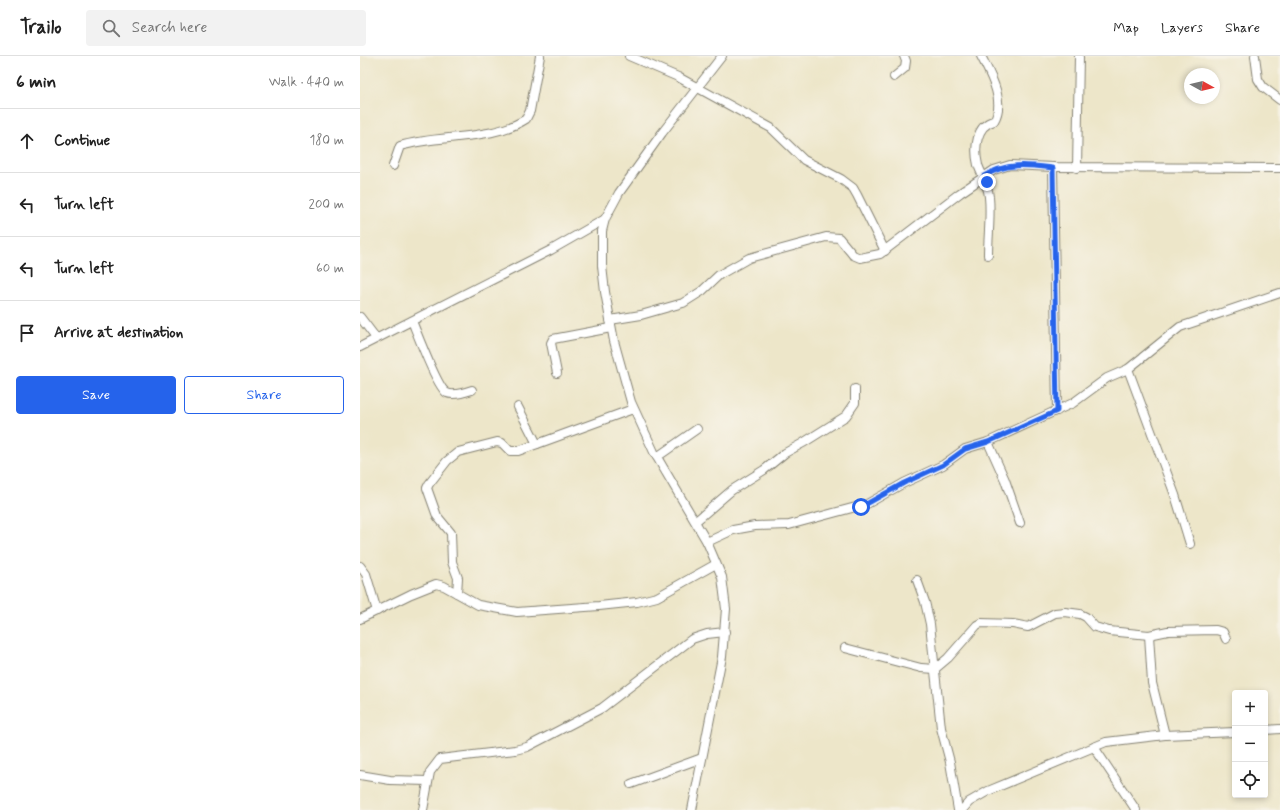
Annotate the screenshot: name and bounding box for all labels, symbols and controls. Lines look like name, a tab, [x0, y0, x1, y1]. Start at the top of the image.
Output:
search box	[86, 10, 366, 46]
text: Trailo	[20, 15, 62, 40]
icon: search	[100, 17, 122, 39]
text: Search here	[132, 18, 207, 38]
text: Map	[1113, 19, 1139, 37]
text: Layers	[1161, 19, 1203, 37]
text: Share	[1225, 19, 1260, 37]
north arrow	[1184, 68, 1220, 104]
text: 6 min	[16, 71, 56, 93]
text: Walk · 440 m	[269, 74, 344, 91]
icon: ahead	[16, 130, 38, 152]
text: Continue	[54, 131, 110, 151]
text: 180 m	[309, 132, 344, 149]
route end	[978, 173, 996, 191]
icon: left	[16, 194, 38, 216]
text: Turn left	[54, 195, 114, 215]
text: 200 m	[309, 196, 344, 213]
icon: left	[16, 258, 38, 280]
text: Turn left	[54, 259, 114, 279]
text: 60 m	[316, 260, 344, 277]
icon: arrive	[16, 322, 38, 344]
text: Arrive at destination	[54, 323, 183, 343]
button: Save	[16, 376, 176, 414]
button: Share	[184, 376, 344, 414]
route start	[852, 498, 870, 516]
map controls	[1232, 690, 1268, 798]
button: +	[1232, 690, 1268, 726]
button: −	[1232, 726, 1268, 762]
button: locate	[1232, 762, 1268, 798]

